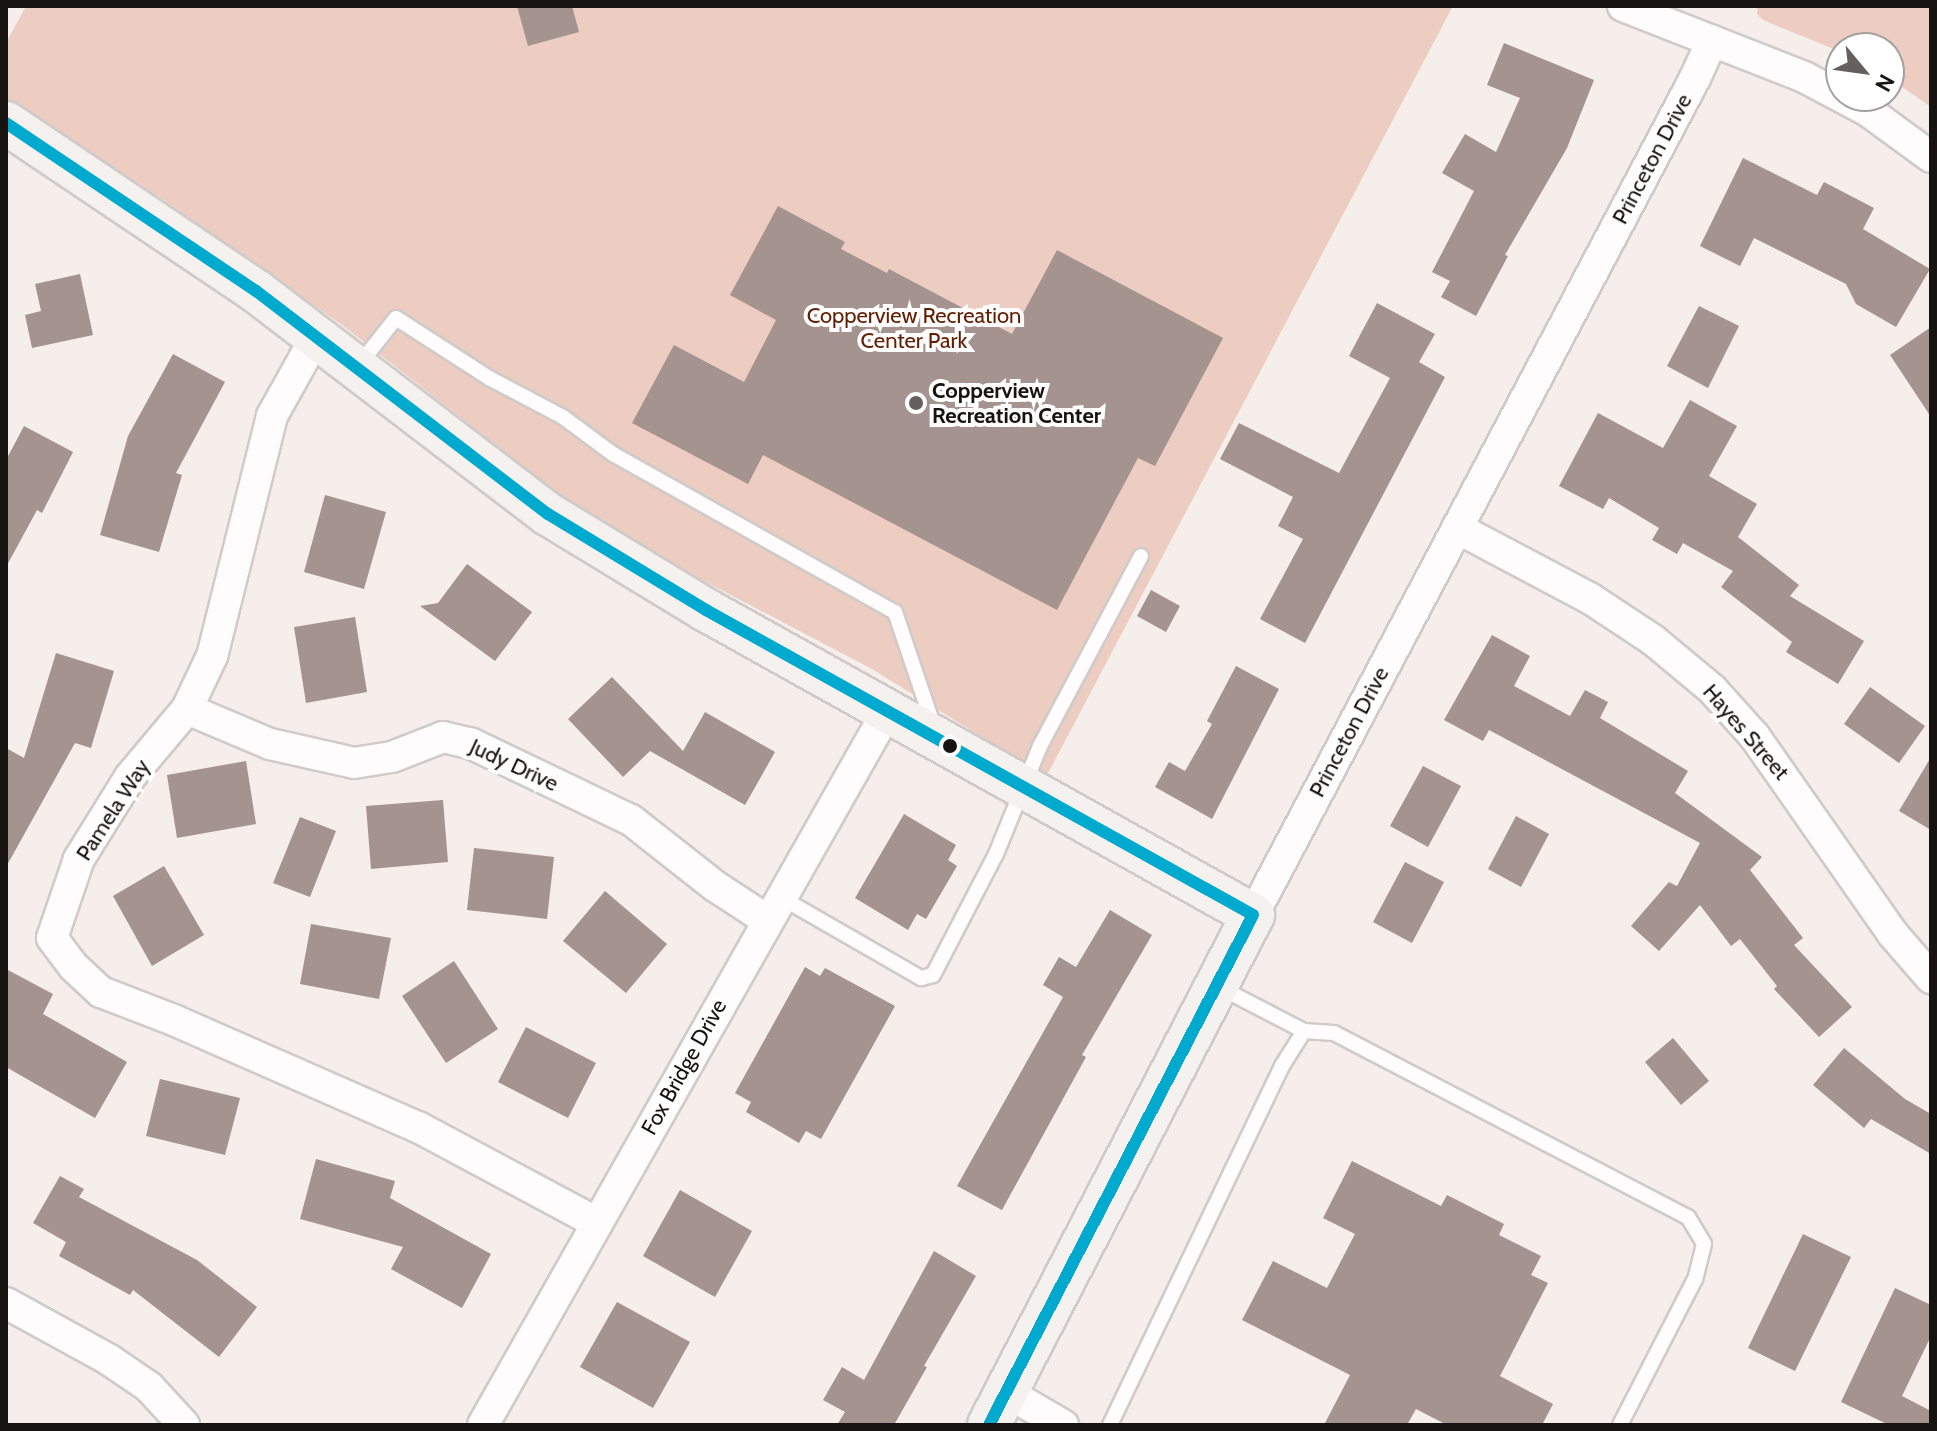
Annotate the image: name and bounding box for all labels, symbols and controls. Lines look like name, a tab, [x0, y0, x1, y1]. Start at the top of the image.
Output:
north arrow	[1825, 32, 1905, 112]
text: N	[1869, 70, 1900, 96]
street label: Princeton Drive	[1607, 89, 1697, 229]
park label: Copperview Recreation Center Park	[807, 302, 1021, 354]
place label: Copperview Recreation Center	[932, 377, 1101, 428]
marker: Copperview Recreation Center	[907, 394, 925, 412]
street label: Princeton Drive	[1304, 662, 1394, 802]
street label: Hayes Street	[1697, 679, 1795, 785]
street label: Judy Drive	[466, 733, 562, 797]
unlabelled marker	[942, 738, 958, 754]
street label: Pamela Way	[71, 754, 155, 866]
street label: Fox Bridge Drive	[636, 995, 732, 1139]

